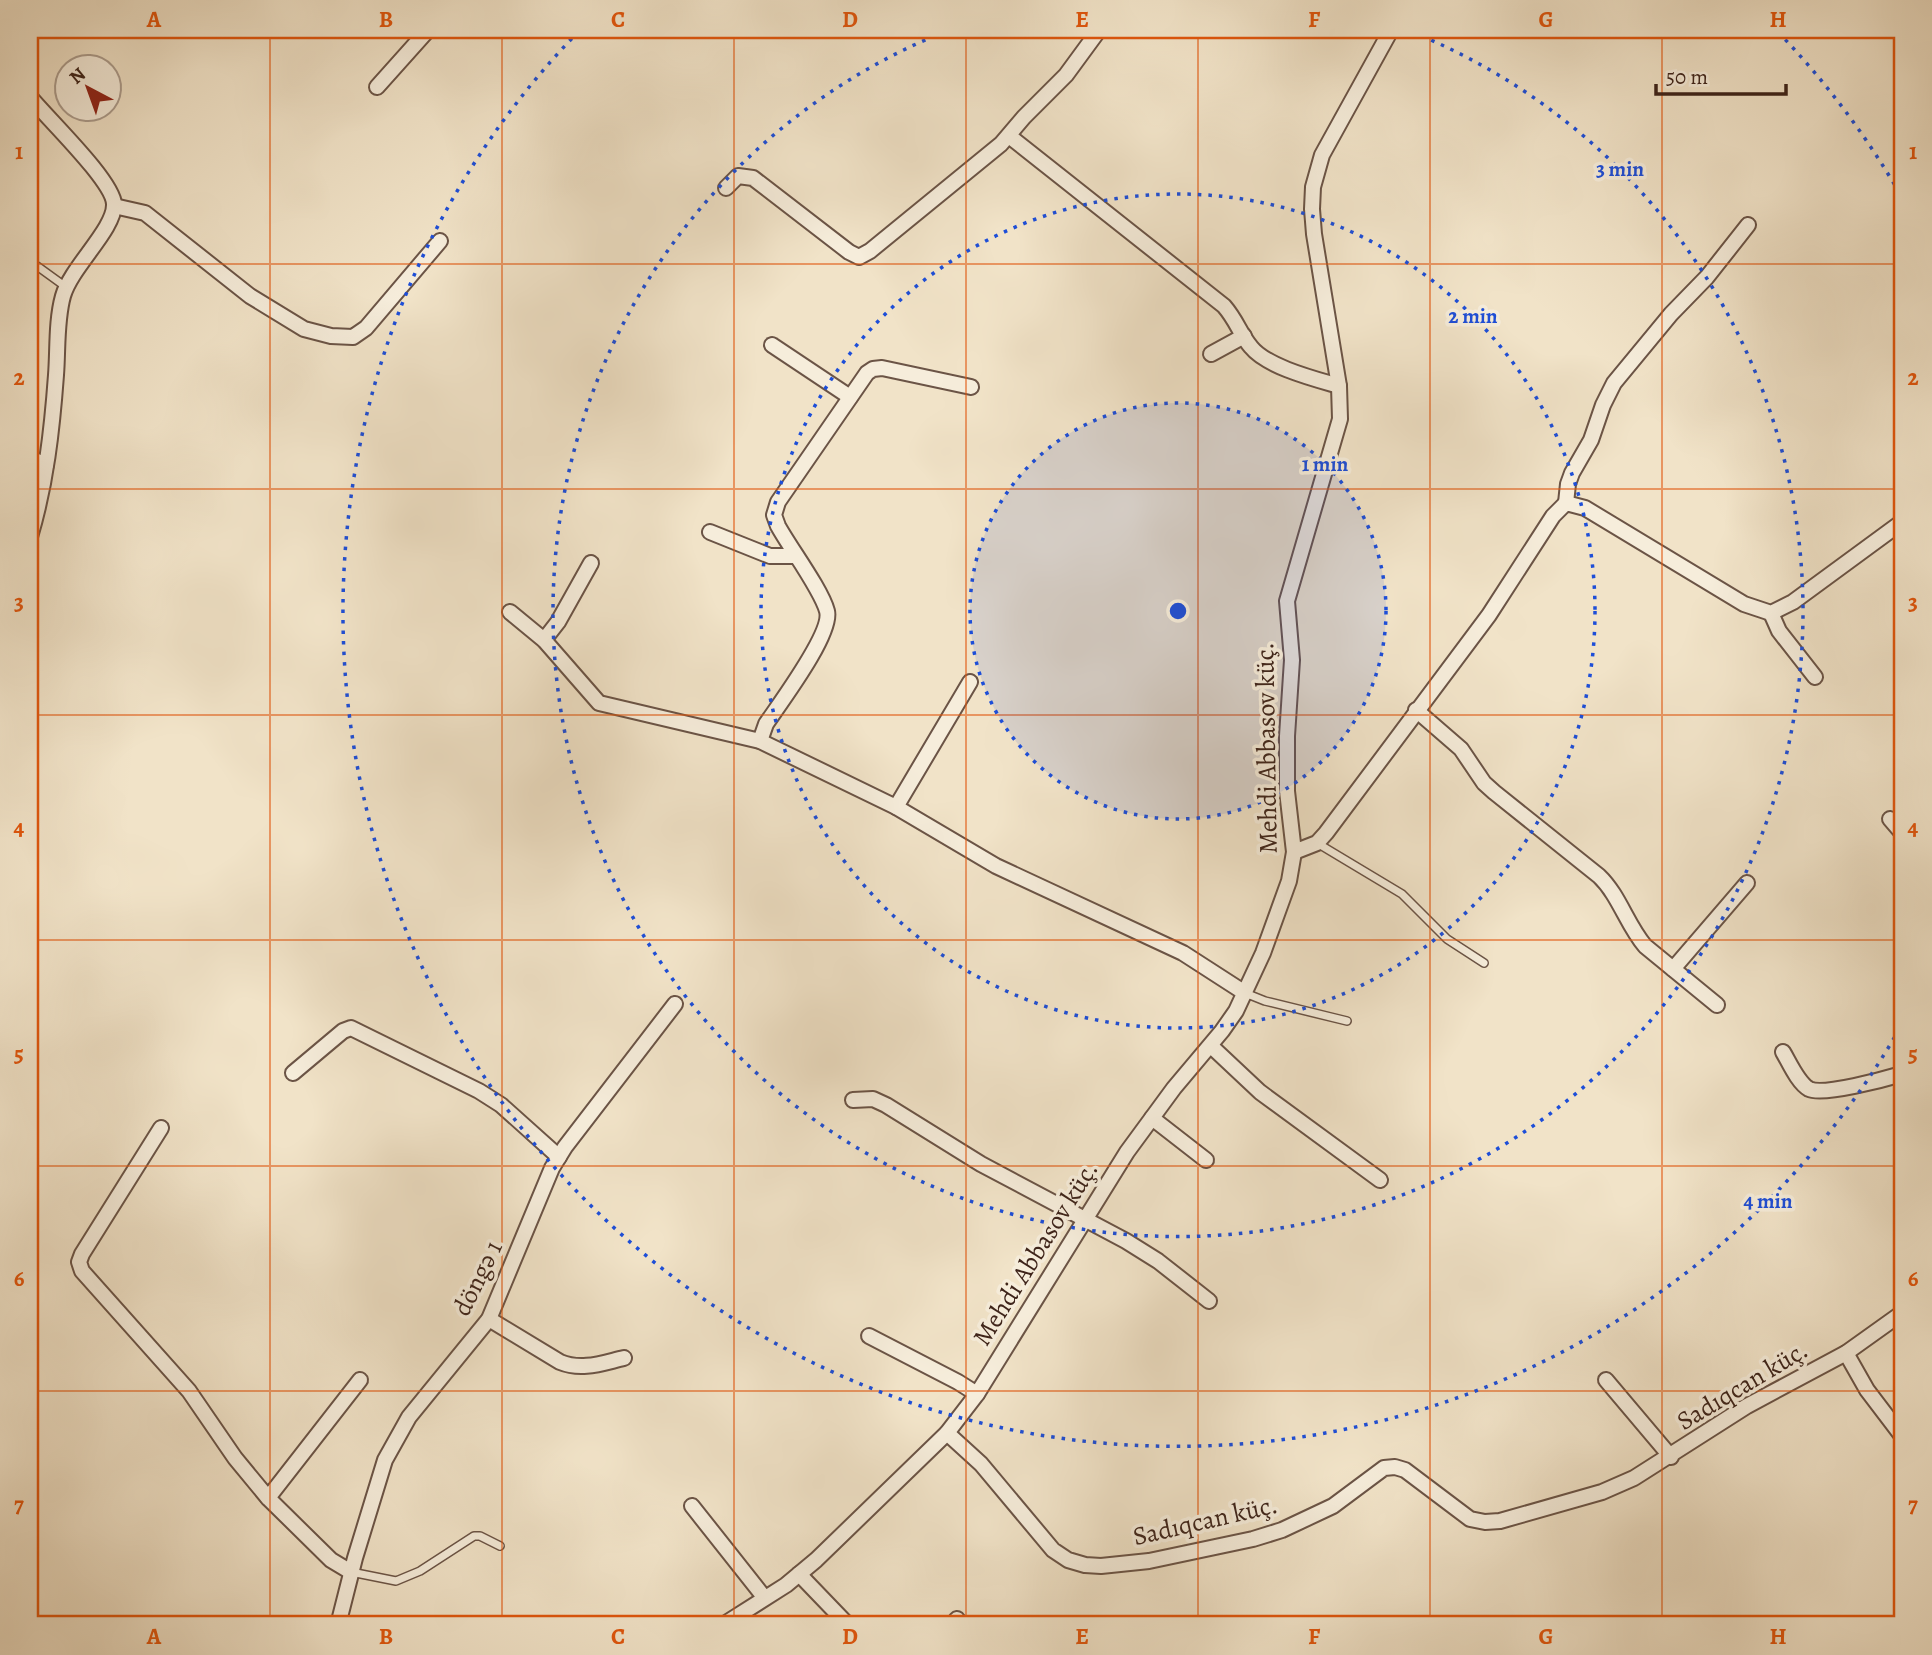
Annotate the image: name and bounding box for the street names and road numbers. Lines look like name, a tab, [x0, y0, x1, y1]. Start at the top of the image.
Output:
street label: Mehdi Abbasov küç.	[1247, 642, 1286, 854]
street label: Mehdi Abbasov küç.	[965, 1154, 1106, 1352]
street label: döngə 1	[444, 1235, 511, 1322]
street label: Sadıqcan küç.	[1670, 1332, 1815, 1438]
street label: Sadıqcan küç.	[1129, 1487, 1281, 1554]

